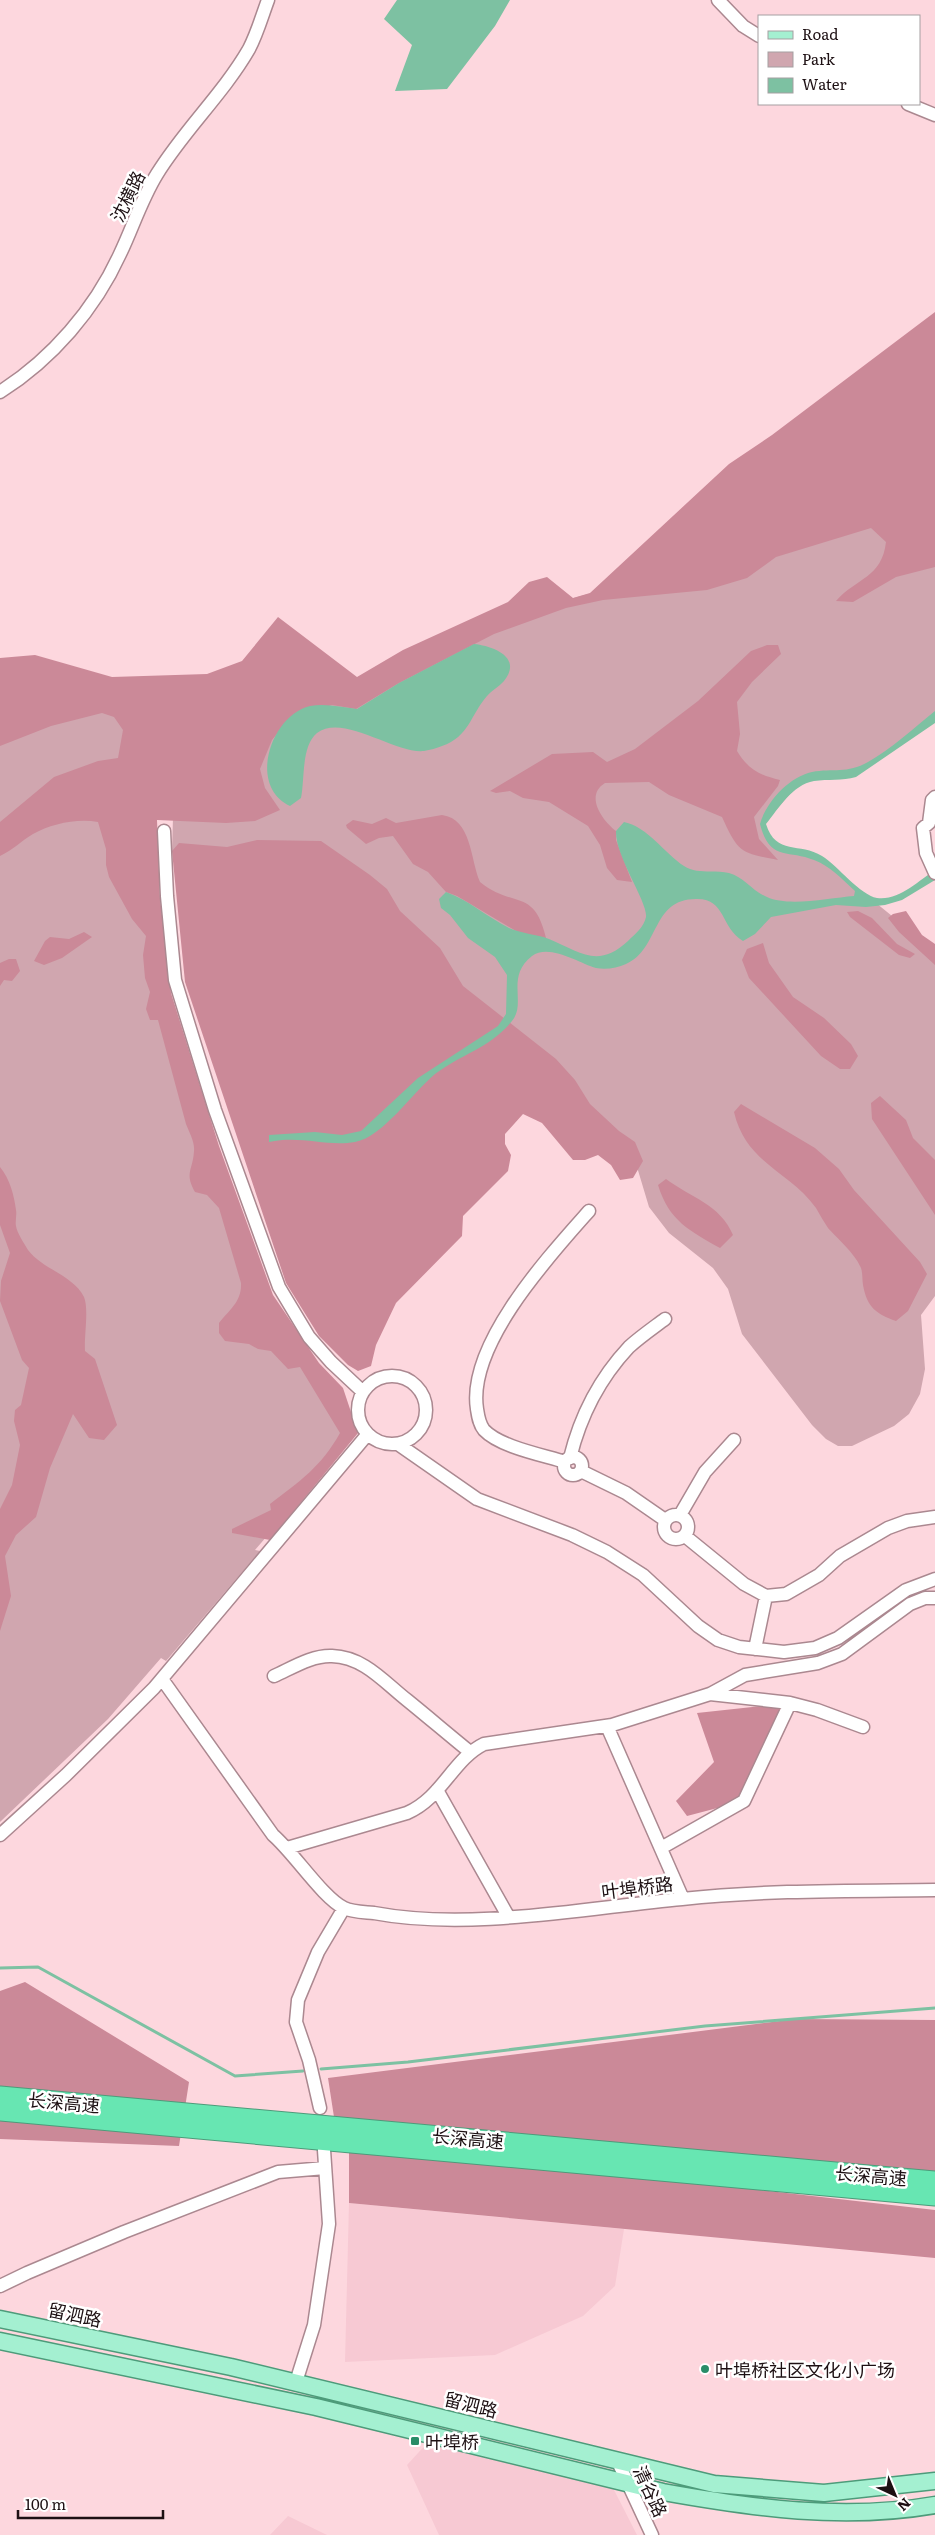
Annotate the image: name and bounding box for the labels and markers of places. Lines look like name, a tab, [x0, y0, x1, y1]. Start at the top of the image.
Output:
place label: 叶埠桥社区文化小广场	[715, 2356, 895, 2383]
marker: 叶埠桥社区文化小广场	[699, 2363, 711, 2375]
place label: 叶埠桥	[425, 2428, 479, 2455]
marker: 叶埠桥	[409, 2435, 421, 2447]

